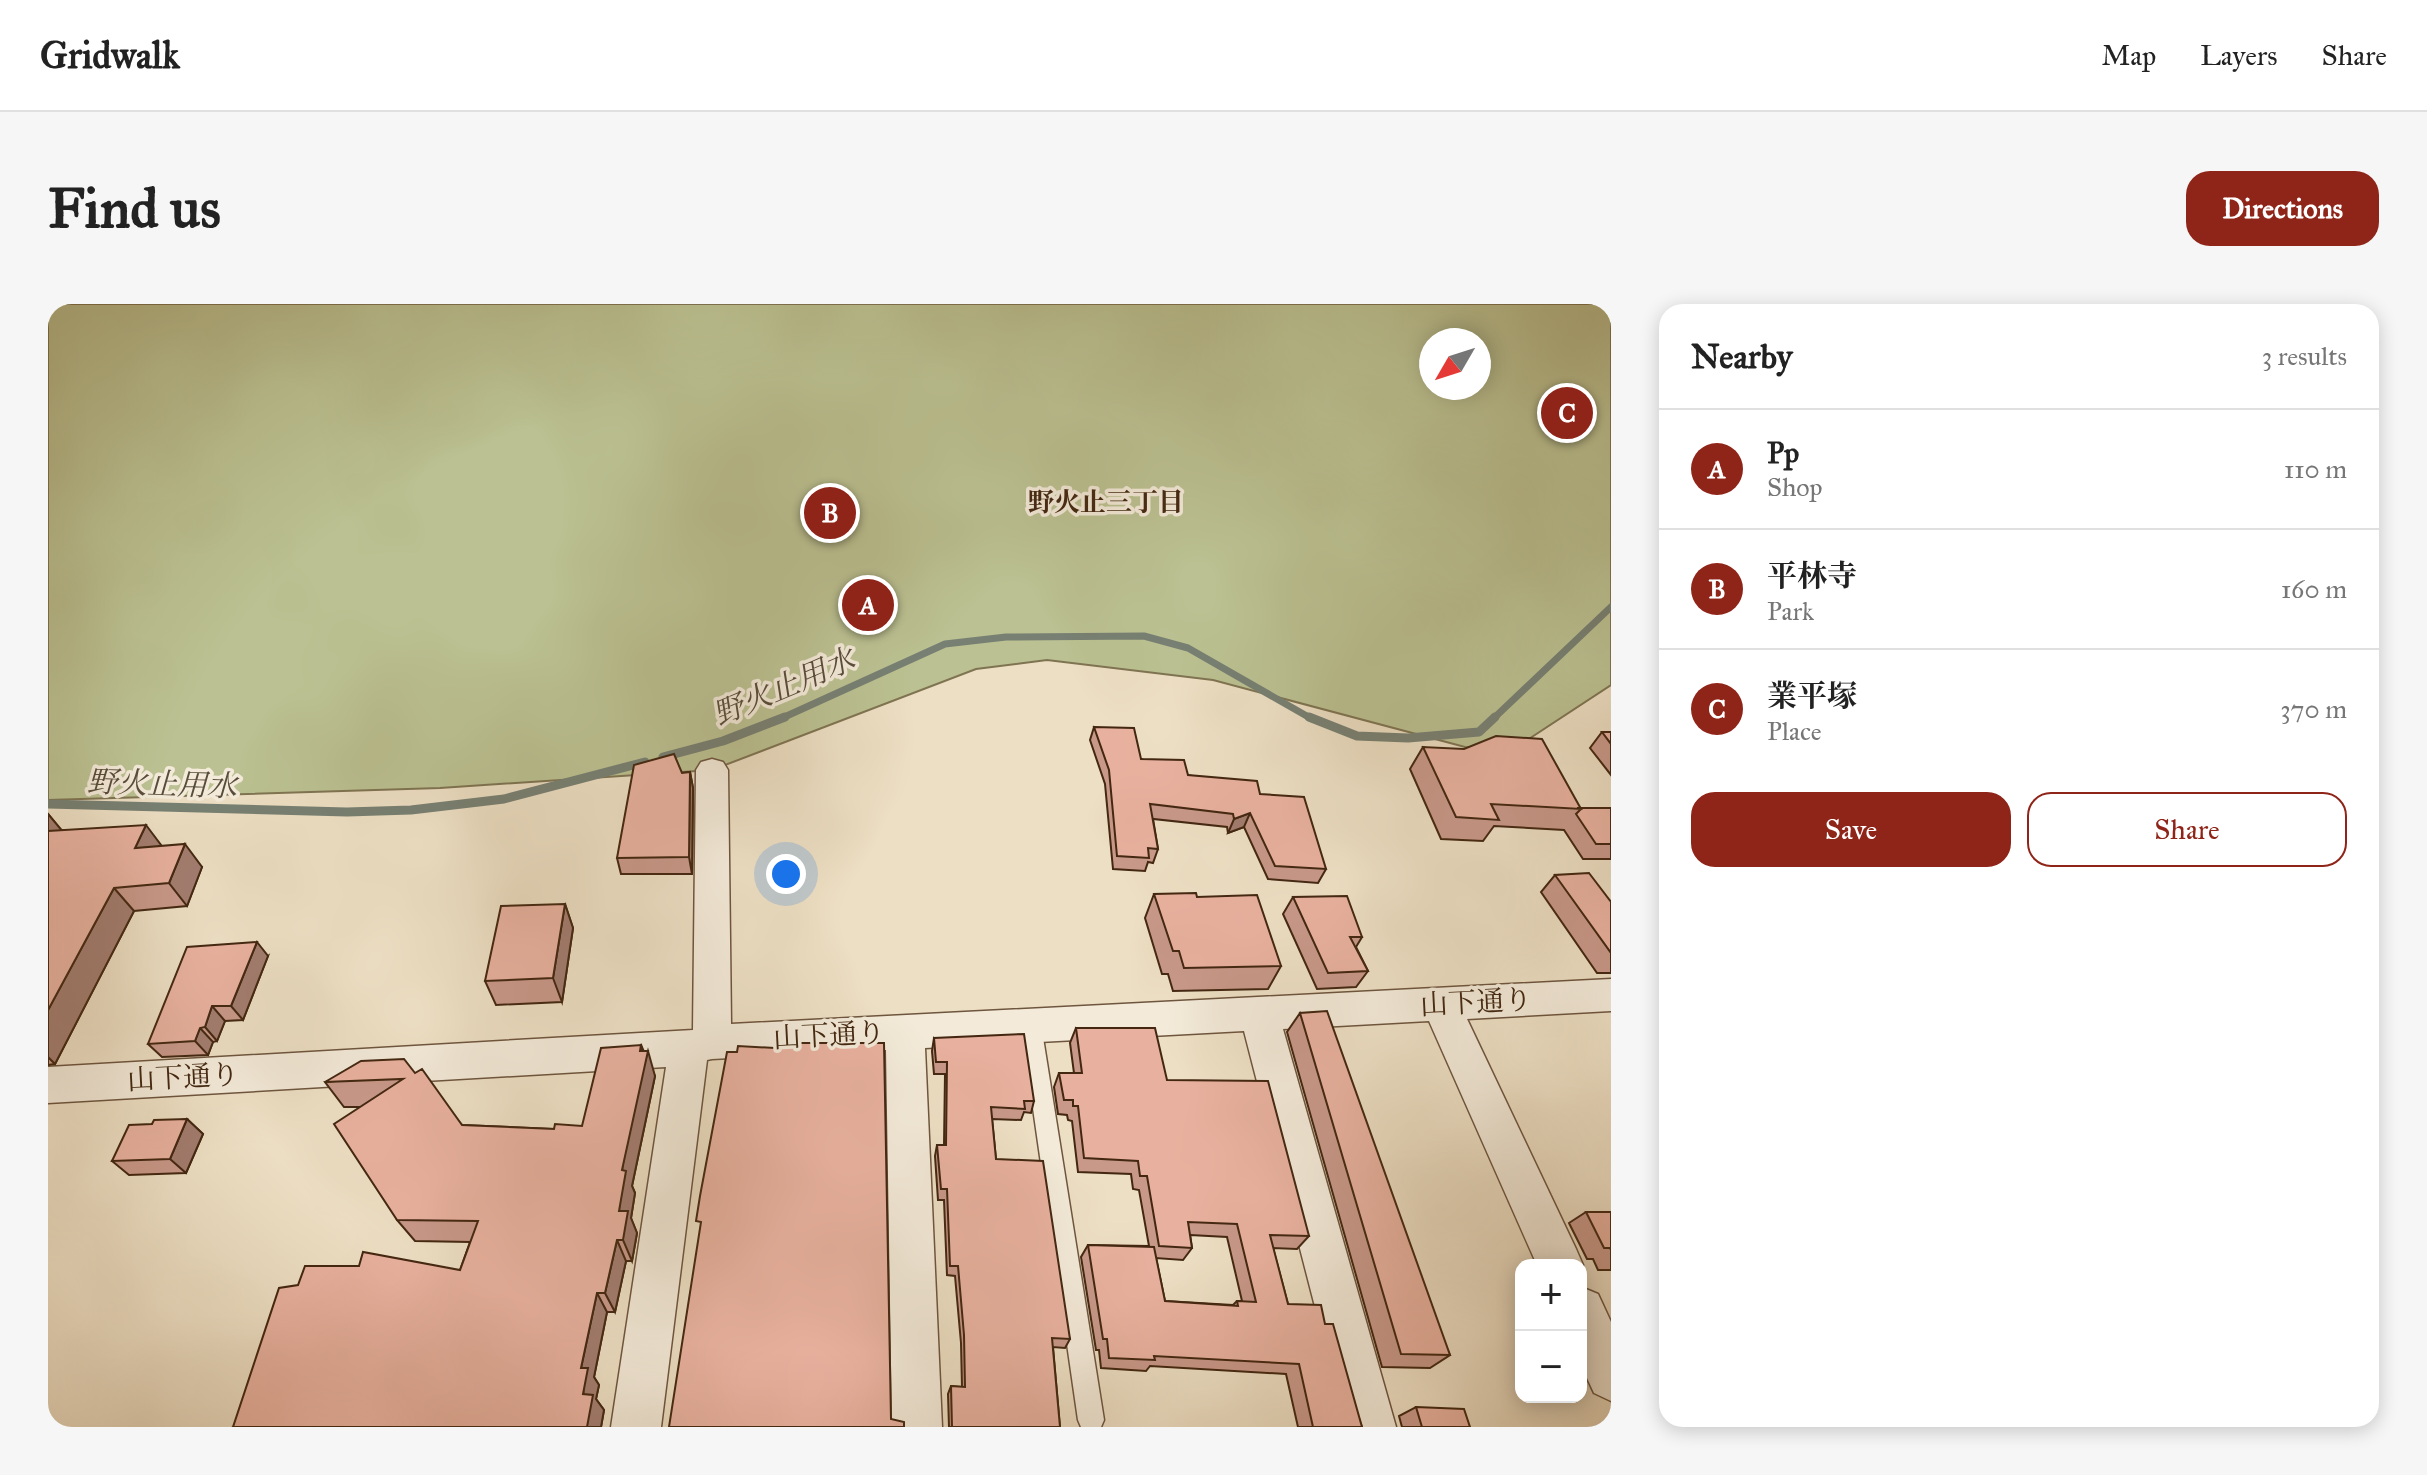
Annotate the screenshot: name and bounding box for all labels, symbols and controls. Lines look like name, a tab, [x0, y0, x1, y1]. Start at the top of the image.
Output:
text: Gridwalk	[40, 32, 180, 78]
text: Map	[2101, 38, 2156, 73]
text: Layers	[2200, 38, 2278, 73]
text: Share	[2322, 38, 2387, 73]
button: Directions	[2186, 171, 2379, 246]
text: Find us	[48, 174, 221, 242]
north arrow	[1419, 328, 1491, 400]
text: Nearby	[1691, 336, 1793, 377]
text: 3 results	[2262, 340, 2347, 372]
pin: C	[1541, 383, 1593, 443]
text: Pp	[1767, 435, 1799, 471]
text: A	[1708, 453, 1726, 485]
text: 110 m	[2284, 453, 2347, 485]
text: Shop	[1767, 471, 1823, 503]
pin: B	[804, 483, 856, 543]
district label: 野火止三丁目	[1028, 486, 1184, 518]
text: 平林寺	[1767, 558, 1857, 594]
text: B	[1708, 573, 1726, 605]
text: 160 m	[2281, 573, 2347, 605]
pin: A	[842, 575, 894, 635]
text: Park	[1767, 595, 1814, 627]
water label: 野火止用水	[708, 640, 863, 733]
text: 業平塚	[1767, 678, 1857, 714]
text: C	[1708, 693, 1726, 725]
text: 370 m	[2280, 693, 2347, 725]
text: Place	[1767, 715, 1822, 747]
water label: 野火止用水	[86, 763, 241, 805]
button: Save	[1691, 792, 2011, 867]
button: Share	[2027, 792, 2347, 867]
your location	[766, 854, 806, 894]
street label: 山下通り	[1419, 982, 1533, 1022]
street label: 山下通り	[772, 1015, 886, 1055]
street label: 山下通り	[126, 1057, 240, 1097]
map controls	[1515, 1259, 1587, 1403]
button: +	[1515, 1259, 1587, 1331]
button: −	[1515, 1331, 1587, 1403]

